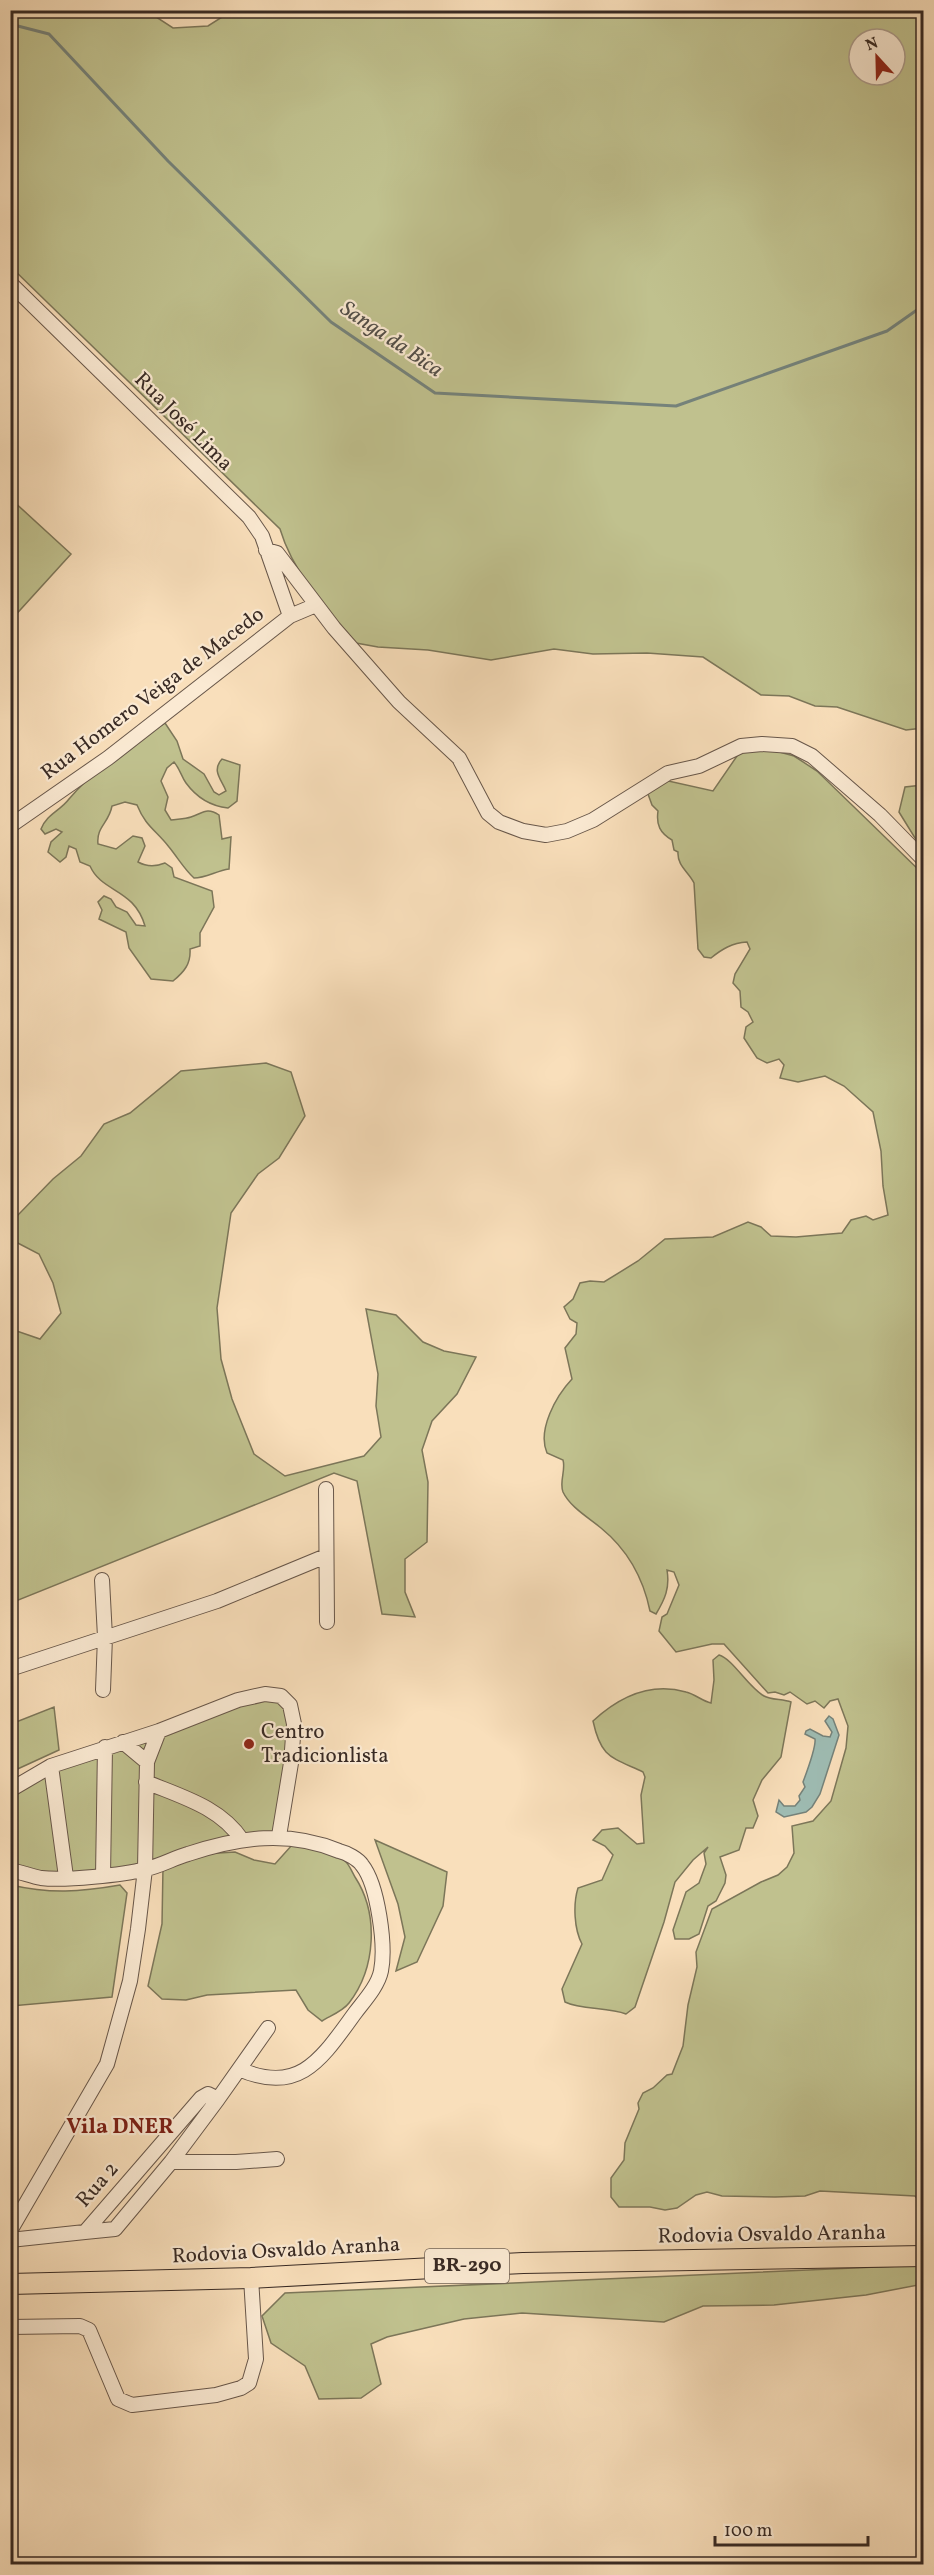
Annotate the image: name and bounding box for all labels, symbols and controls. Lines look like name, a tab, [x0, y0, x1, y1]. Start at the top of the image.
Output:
north arrow	[847, 27, 907, 87]
text: N	[863, 32, 882, 57]
water label: Sanga da Bica	[333, 294, 449, 386]
street label: Rua José Lima	[127, 366, 239, 478]
street label: Rua Homero Veiga de Macedo	[36, 600, 270, 788]
place label: Centro Tradicionlista	[261, 1718, 389, 1771]
marker: Centro Tradicionlista	[242, 1737, 256, 1751]
district label: Vila DNER	[66, 2112, 174, 2143]
street label: Rua 2	[70, 2156, 126, 2214]
street label: Rodovia Osvaldo Aranha	[658, 2219, 886, 2251]
street label: Rodovia Osvaldo Aranha	[171, 2231, 401, 2271]
road number: BR-290	[425, 2249, 509, 2283]
scale bar	[715, 2509, 868, 2547]
text: 100 m	[724, 2519, 773, 2544]

